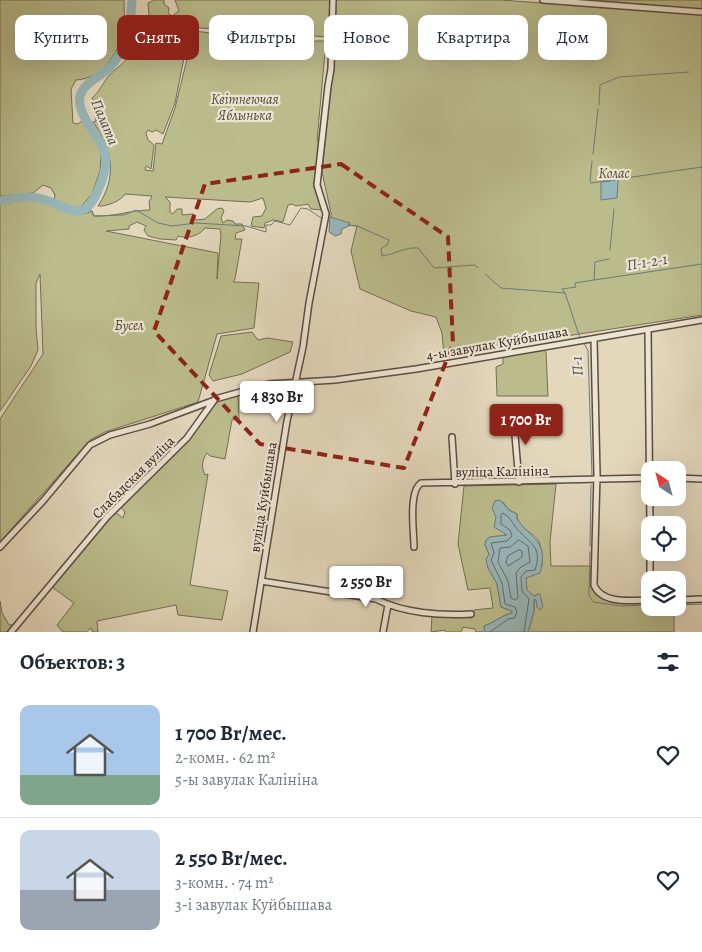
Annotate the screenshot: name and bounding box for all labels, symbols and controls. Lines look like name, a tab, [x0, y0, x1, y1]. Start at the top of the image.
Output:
chip: Купить	[15, 15, 107, 60]
chip: Снять	[117, 15, 199, 60]
chip: Фильтры	[209, 15, 314, 60]
chip: Новое	[324, 15, 408, 60]
chip: Квартира	[418, 15, 528, 60]
chip: Дом	[538, 15, 607, 60]
park label: Квітнеючая Яблынька	[211, 90, 279, 125]
water label: Палата	[86, 96, 124, 148]
park label: Колас	[599, 164, 630, 183]
water label: П-1-2-1	[625, 249, 669, 275]
park label: Бусел	[114, 316, 144, 335]
street label: 4-ы завулак Куйбышава	[425, 322, 570, 365]
water label: П-1	[566, 355, 588, 377]
pin: 4 830 Br	[225, 380, 329, 423]
text: 4 830 Br	[251, 386, 303, 408]
pin: 1 700 Br	[474, 404, 578, 446]
text: 1 700 Br	[501, 409, 551, 431]
street label: Слабадская вуліца	[88, 431, 179, 523]
street label: вуліца Куйбышава	[245, 440, 282, 554]
street label: вуліца Калініна	[455, 461, 550, 482]
north arrow	[641, 461, 686, 506]
map controls	[641, 461, 686, 616]
button: locate	[641, 516, 686, 561]
pin: 2 550 Br	[314, 566, 418, 608]
text: 2 550 Br	[340, 571, 392, 593]
button: layers	[641, 571, 686, 616]
text: Объектов: 3	[20, 648, 125, 676]
icon: filters	[654, 648, 682, 676]
text: 1 700 Br/мес.	[175, 719, 287, 747]
icon: home	[60, 725, 120, 785]
icon: heart	[654, 741, 682, 769]
text: 2-комн. · 62 m²	[175, 747, 276, 769]
text: 5-ы завулак Калініна	[175, 769, 318, 791]
text: 2 550 Br/мес.	[175, 844, 288, 872]
icon: home	[60, 850, 120, 910]
icon: heart	[654, 866, 682, 894]
text: 3-комн. · 74 m²	[175, 872, 274, 894]
text: 3-і завулак Куйбышава	[175, 894, 332, 916]

